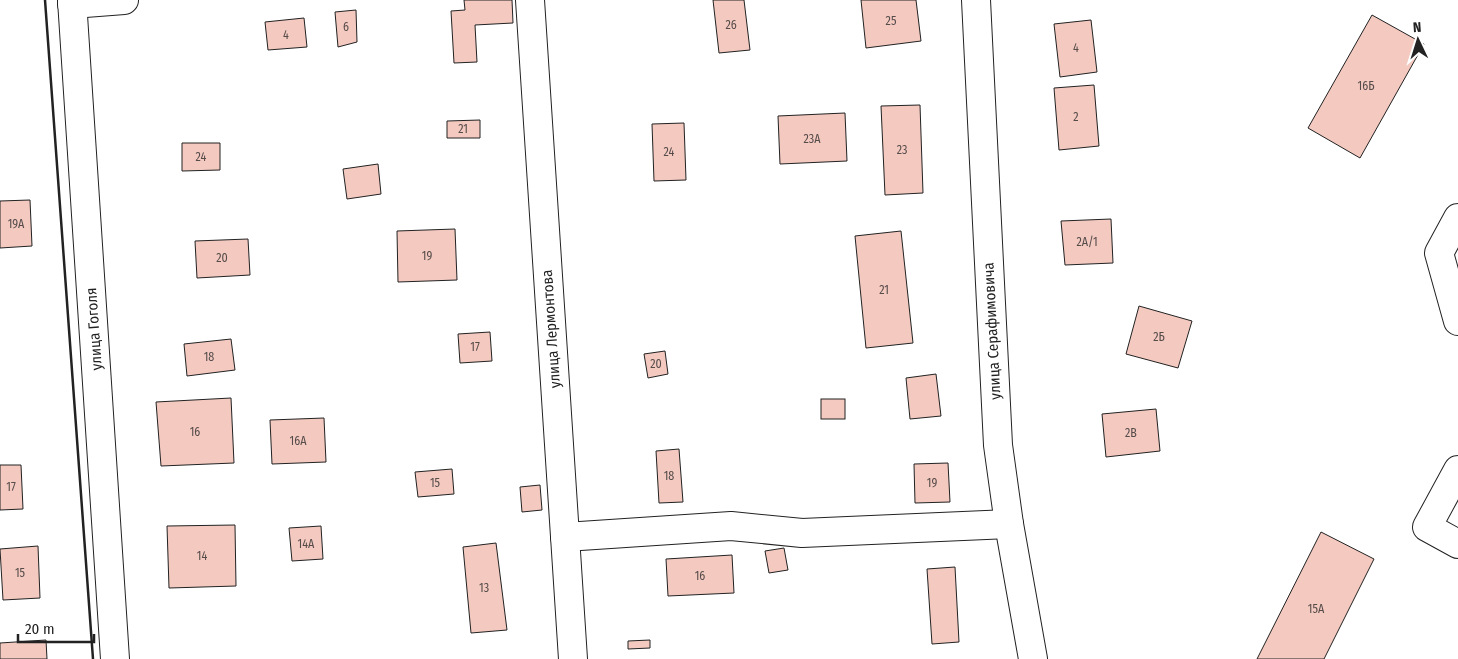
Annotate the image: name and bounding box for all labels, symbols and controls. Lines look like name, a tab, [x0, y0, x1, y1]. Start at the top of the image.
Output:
house number: 25	[886, 14, 897, 28]
north arrow	[1393, 15, 1443, 65]
house number: 26	[725, 18, 737, 32]
text: N	[1412, 19, 1422, 36]
house number: 6	[343, 20, 349, 34]
house number: 4	[283, 28, 289, 42]
house number: 4	[1073, 41, 1079, 55]
house number: 16Б	[1358, 79, 1374, 93]
house number: 2	[1073, 110, 1079, 124]
house number: 21	[458, 122, 468, 136]
house number: 23А	[804, 132, 821, 146]
house number: 23	[897, 143, 907, 157]
house number: 24	[664, 145, 675, 159]
house number: 24	[196, 150, 207, 164]
house number: 19А	[8, 217, 25, 231]
house number: 2А/1	[1076, 235, 1098, 249]
house number: 19	[422, 249, 432, 263]
house number: 20	[216, 251, 228, 265]
street label: улица Серафимовича	[979, 262, 1005, 400]
street label: улица Лермонтова	[538, 269, 564, 389]
house number: 21	[879, 283, 889, 297]
street label: улица Гоголя	[82, 287, 106, 371]
house number: 2Б	[1153, 330, 1165, 344]
house number: 17	[470, 340, 480, 354]
house number: 18	[204, 350, 214, 364]
house number: 20	[650, 357, 662, 371]
house number: 16	[190, 425, 200, 439]
house number: 2В	[1125, 426, 1137, 440]
house number: 16А	[290, 434, 307, 448]
house number: 18	[664, 469, 674, 483]
house number: 15	[430, 476, 441, 490]
house number: 19	[927, 476, 937, 490]
house number: 17	[6, 480, 16, 494]
house number: 14А	[298, 537, 315, 551]
house number: 14	[197, 549, 207, 563]
house number: 15	[15, 566, 26, 580]
house number: 16	[695, 569, 705, 583]
house number: 13	[479, 581, 489, 595]
house number: 15А	[1308, 602, 1325, 616]
scale bar	[18, 612, 94, 644]
text: 20 m	[25, 620, 55, 638]

